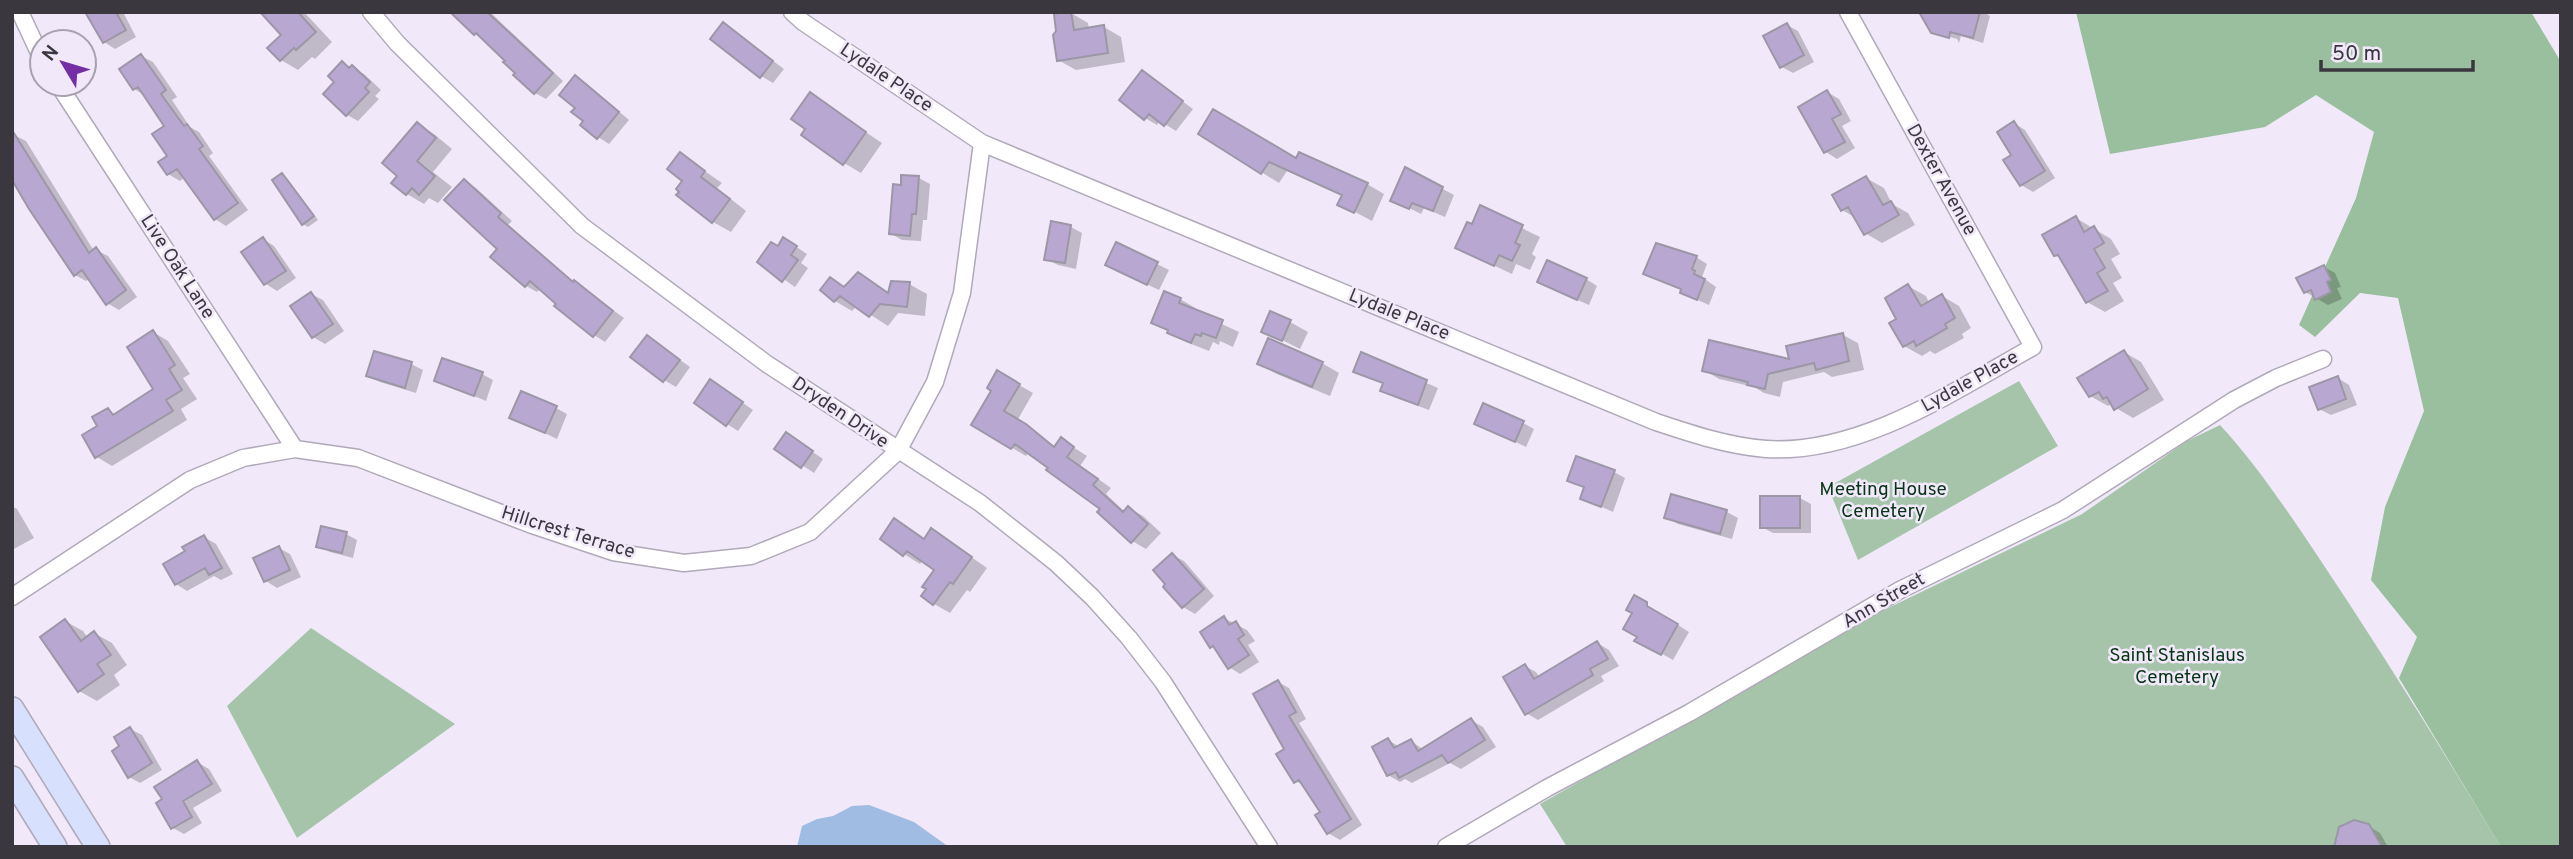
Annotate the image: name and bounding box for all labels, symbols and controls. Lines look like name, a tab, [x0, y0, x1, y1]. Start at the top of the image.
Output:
north arrow	[28, 28, 98, 98]
scale bar	[2321, 28, 2473, 72]
street label: Lydale Place	[835, 38, 937, 118]
text: N	[38, 41, 65, 67]
text: 50 m	[2332, 41, 2381, 68]
street label: Dexter Avenue	[1900, 120, 1982, 240]
street label: Live Oak Lane	[134, 210, 220, 324]
street label: Lydale Place	[1345, 284, 1453, 346]
street label: Lydale Place	[1917, 346, 2023, 418]
street label: Dryden Drive	[787, 372, 893, 454]
park label: Meeting House Cemetery	[1819, 478, 1947, 524]
street label: Hillcrest Terrace	[498, 501, 638, 565]
street label: Ann Street	[1838, 568, 1930, 634]
park label: Saint Stanislaus Cemetery	[2109, 644, 2245, 690]

